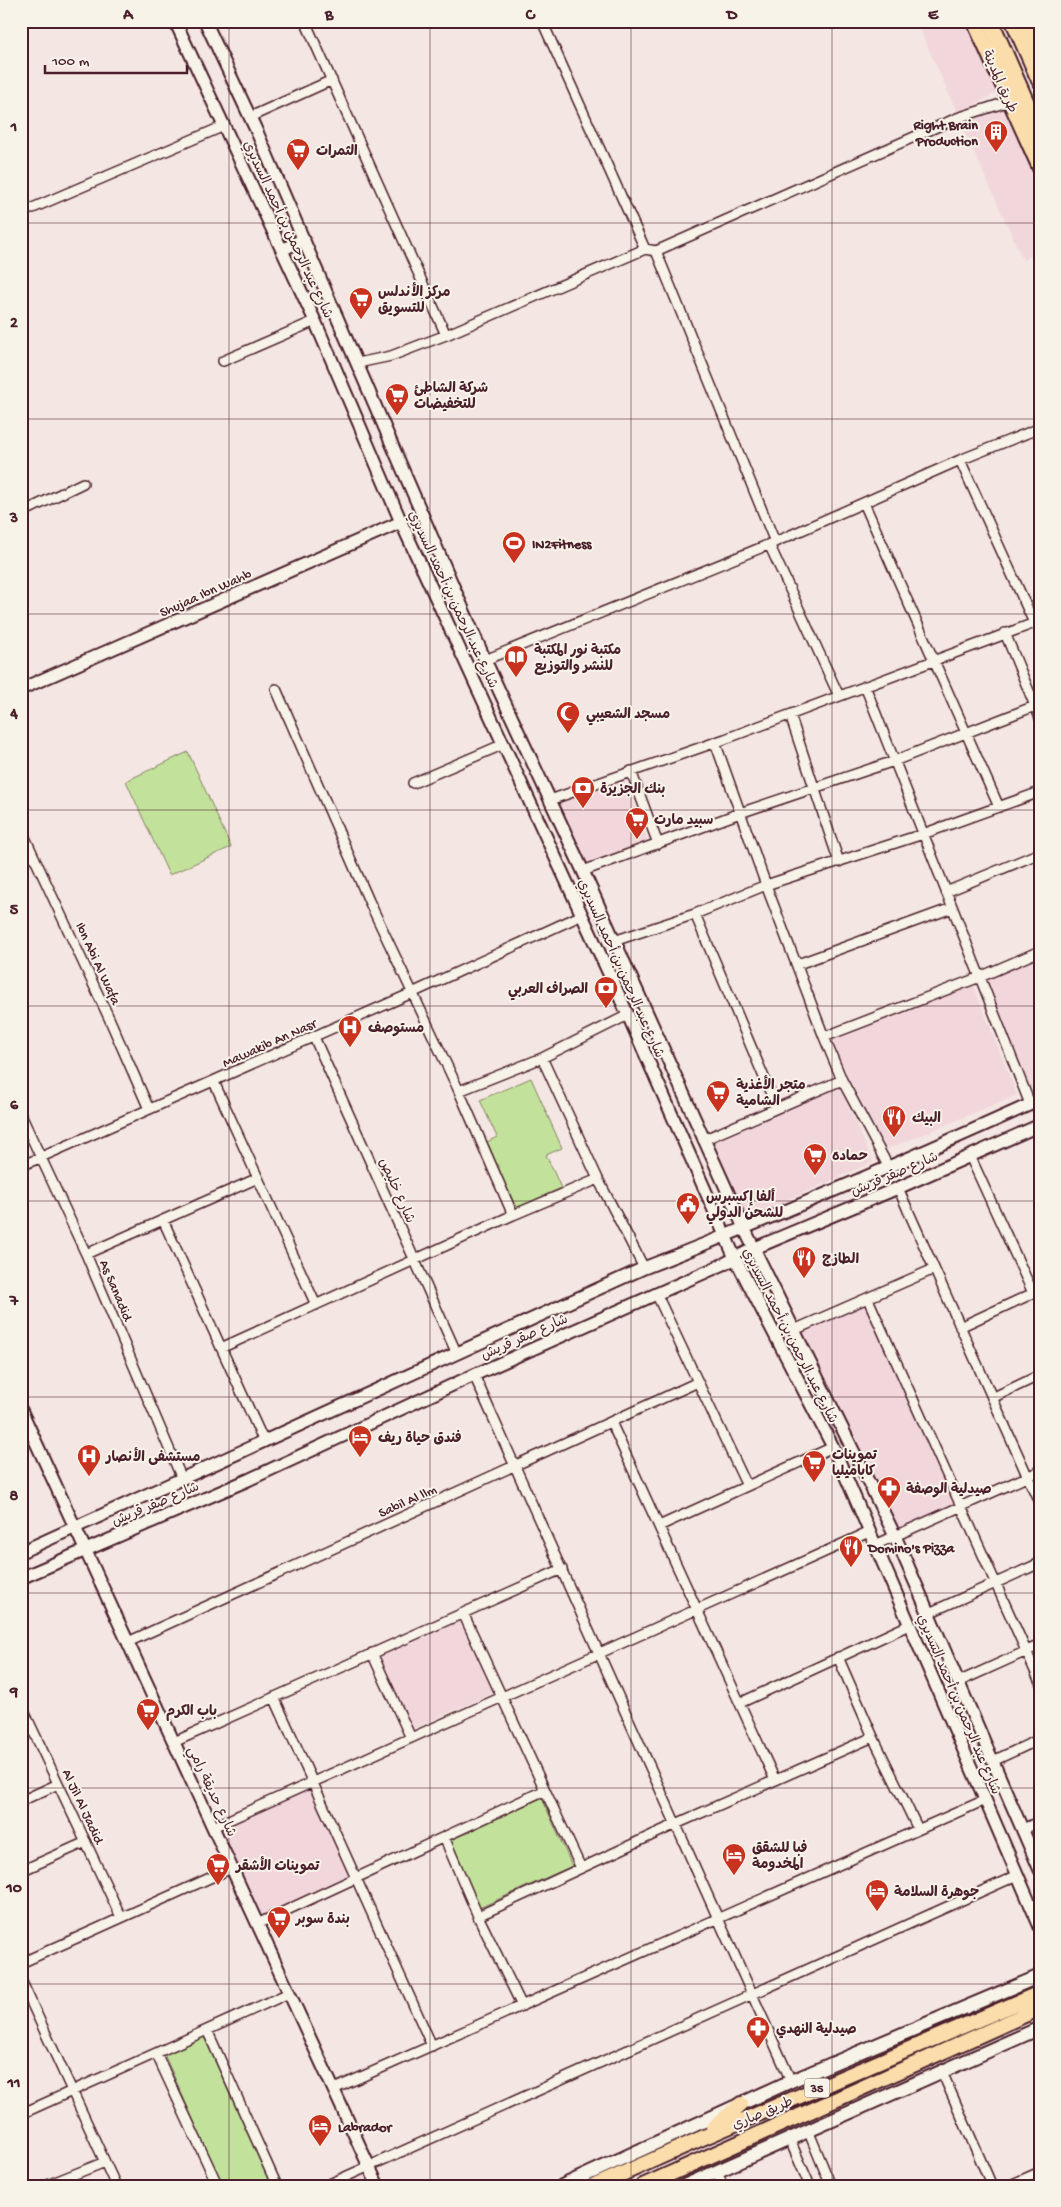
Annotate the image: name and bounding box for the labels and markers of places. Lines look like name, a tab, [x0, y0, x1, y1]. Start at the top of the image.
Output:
place label: Right Brain Production	[913, 118, 978, 151]
building icon: Right Brain Production	[983, 119, 1009, 153]
supermarket icon: الثمرات	[285, 137, 311, 171]
place label: الثمرات	[316, 144, 358, 161]
place label: مركز الأندلس للتسويق	[378, 281, 450, 318]
supermarket icon: مركز الأندلس للتسويق	[348, 286, 374, 320]
place label: شركة الشاطئ للتخفيضات	[414, 381, 488, 414]
supermarket icon: شركة الشاطئ للتخفيضات	[384, 382, 410, 416]
sports icon: IN2Fitness	[501, 530, 527, 564]
place label: IN2Fitness	[532, 537, 592, 554]
place label: مكتبة نور المكتبة للنشر والتوزيع	[534, 643, 621, 676]
library icon: مكتبة نور المكتبة للنشر والتوزيع	[503, 644, 529, 678]
mosque icon: مسجد الشعيبي	[555, 700, 581, 734]
place label: مسجد الشعيبي	[586, 707, 670, 726]
bank icon: بنك الجزيرة	[570, 775, 596, 809]
place label: بنك الجزيرة	[600, 782, 665, 799]
supermarket icon: سبيد مارت	[624, 806, 650, 840]
place label: سبيد مارت	[654, 813, 713, 830]
bank icon: الصراف العربي	[593, 975, 619, 1009]
place label: الصراف العربي	[508, 981, 588, 1001]
hospital icon: مستوصف	[337, 1014, 363, 1048]
place label: مستوصف	[368, 1021, 424, 1038]
place label: متجر الأغذية الشامية	[736, 1074, 806, 1111]
supermarket icon: متجر الأغذية الشامية	[705, 1079, 731, 1113]
restaurant icon: البيك	[881, 1104, 907, 1138]
place label: البيك	[912, 1111, 941, 1128]
supermarket icon: حماده	[802, 1142, 828, 1176]
place label: حماده	[832, 1149, 868, 1166]
place label: ألفا إكسبرس للشحن الدولي	[706, 1187, 783, 1225]
public building icon: ألفا إكسبرس للشحن الدولي	[675, 1191, 701, 1225]
restaurant icon: الطازج	[791, 1245, 817, 1279]
place label: الطازج	[822, 1252, 859, 1269]
hotel icon: فندق حياة ريف	[347, 1424, 373, 1458]
place label: فندق حياة ريف	[378, 1429, 462, 1448]
hospital icon: مستشفى الأنصار	[76, 1443, 102, 1477]
place label: مستشفى الأنصار	[104, 1446, 200, 1467]
place label: تموينات كاباميليا	[832, 1448, 878, 1481]
supermarket icon: تموينات كاباميليا	[801, 1449, 827, 1483]
pharmacy icon: صيدلية الوصفة	[876, 1475, 902, 1509]
place label: صيدلية الوصفة	[906, 1482, 992, 1499]
restaurant icon: Domino's Pizza	[838, 1534, 864, 1568]
place label: Domino's Pizza	[866, 1541, 955, 1558]
supermarket icon: باب الكرم	[135, 1697, 161, 1731]
place label: باب الكرم	[166, 1704, 217, 1721]
place label: فبا للشقق المخدومة	[752, 1839, 807, 1874]
hotel icon: فبا للشقق المخدومة	[721, 1842, 747, 1876]
supermarket icon: تموينات الأشقر	[205, 1852, 231, 1886]
place label: تموينات الأشقر	[234, 1855, 320, 1876]
hotel icon: جوهرة السلامة	[864, 1878, 890, 1912]
place label: جوهرة السلامة	[894, 1885, 979, 1902]
supermarket icon: بندة سوبر	[266, 1905, 292, 1939]
place label: بندة سوبر	[294, 1912, 350, 1929]
pharmacy icon: صيدلية النهدي	[745, 2015, 771, 2049]
place label: صيدلية النهدي	[776, 2022, 857, 2039]
hotel icon: Labrador	[307, 2113, 333, 2147]
place label: Labrador	[338, 2120, 393, 2137]

